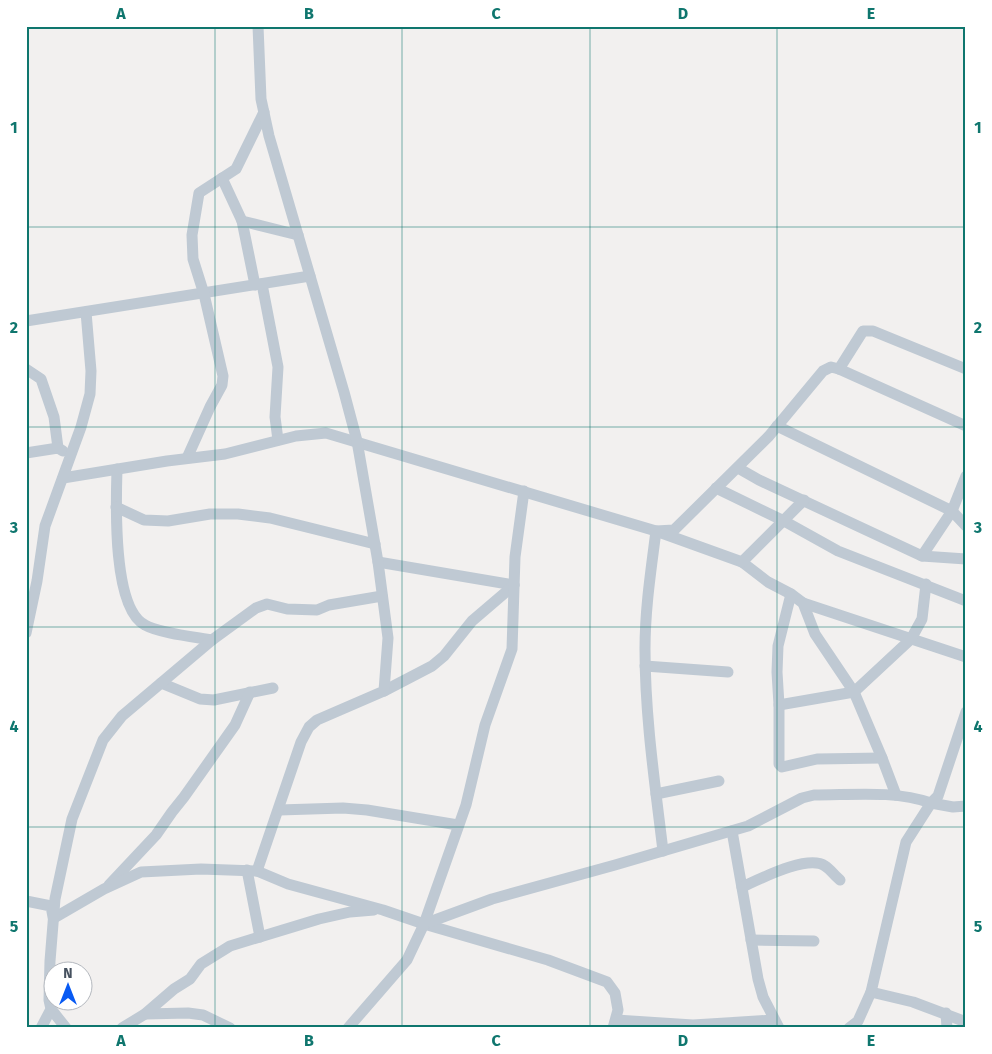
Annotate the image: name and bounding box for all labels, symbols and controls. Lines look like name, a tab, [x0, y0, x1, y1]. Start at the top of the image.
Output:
text: A	[115, 4, 126, 23]
text: B	[304, 4, 314, 23]
text: C	[491, 4, 501, 23]
text: D	[678, 4, 688, 23]
text: E	[867, 4, 875, 23]
text: 1	[10, 118, 18, 137]
text: 1	[974, 118, 982, 137]
text: 2	[10, 318, 18, 337]
text: 2	[974, 318, 982, 337]
text: 3	[9, 518, 18, 537]
text: 3	[973, 518, 982, 537]
text: 4	[9, 717, 19, 736]
text: 4	[973, 717, 983, 736]
text: 5	[10, 917, 19, 936]
text: 5	[974, 917, 983, 936]
north arrow	[42, 962, 92, 1012]
text: N	[63, 965, 73, 982]
text: A	[115, 1031, 126, 1050]
text: B	[304, 1031, 314, 1050]
text: C	[491, 1031, 501, 1050]
text: D	[678, 1031, 688, 1050]
text: E	[867, 1031, 875, 1050]

